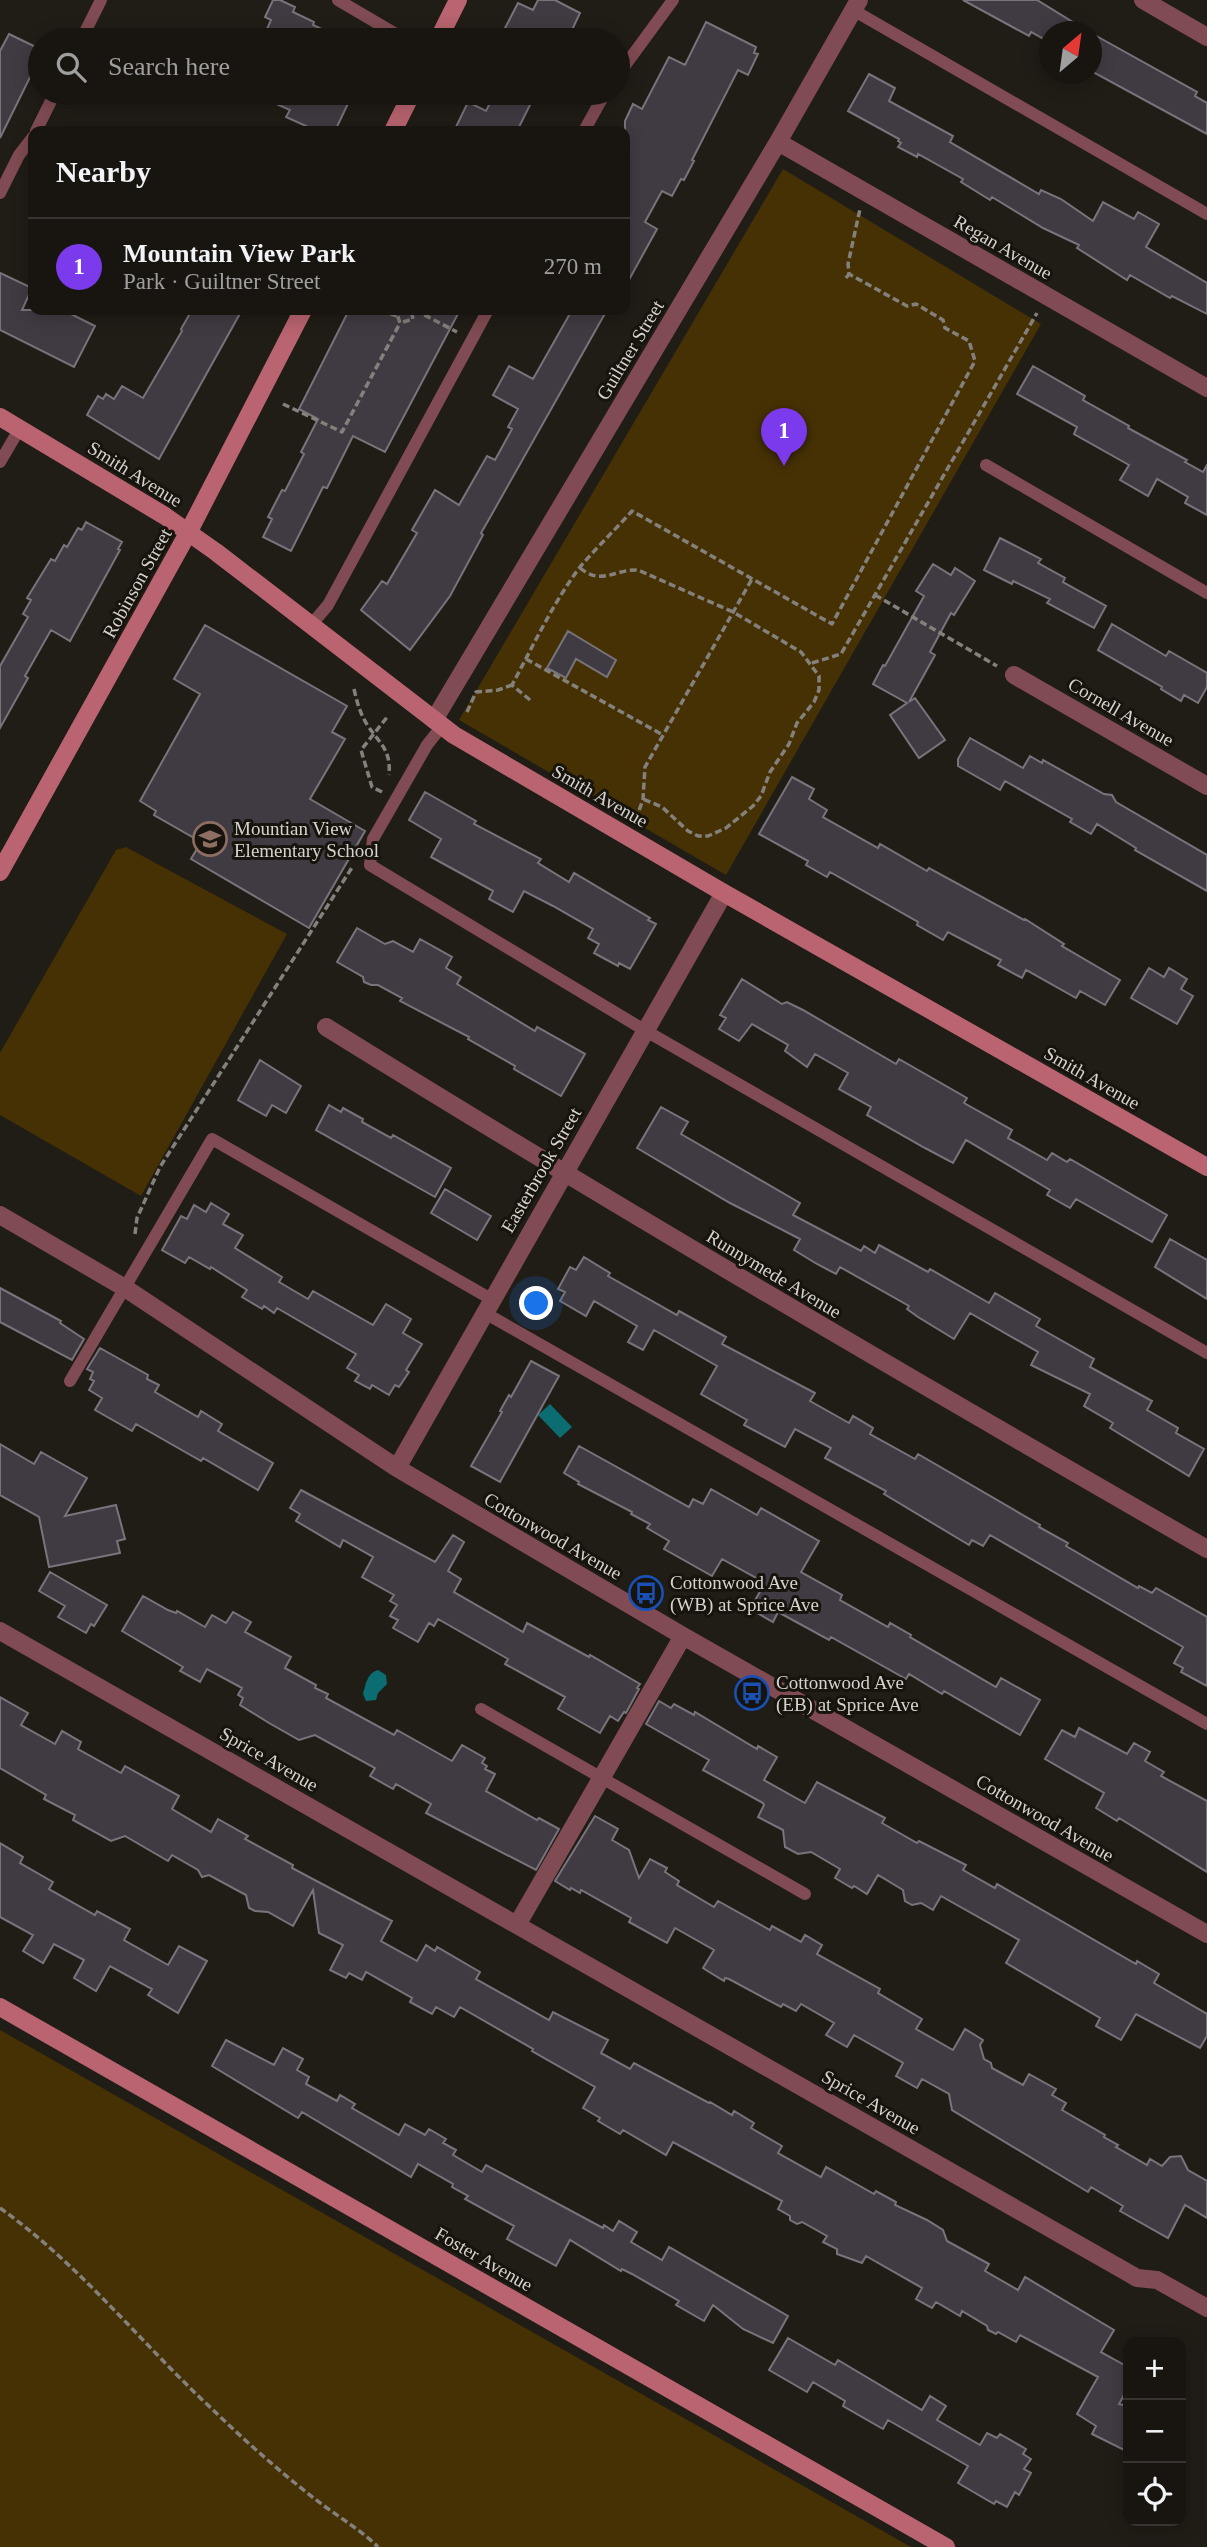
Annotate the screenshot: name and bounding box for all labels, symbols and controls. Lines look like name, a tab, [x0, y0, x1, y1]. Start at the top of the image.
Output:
north arrow	[1039, 21, 1102, 84]
search box	[28, 28, 630, 105]
icon: search	[52, 48, 90, 86]
text: Search here	[108, 52, 230, 81]
text: Nearby	[56, 155, 151, 188]
street label: Regan Avenue	[950, 210, 1056, 284]
text: Mountain View Park	[123, 239, 356, 268]
text: 1	[73, 254, 85, 279]
text: 270 m	[544, 254, 602, 279]
text: Park · Guiltner Street	[123, 269, 320, 294]
street label: Guiltner Street	[592, 296, 668, 404]
pin: 1	[761, 408, 807, 466]
street label: Smith Avenue	[84, 437, 186, 511]
street label: Robinson Street	[98, 524, 176, 641]
street label: Cornell Avenue	[1064, 673, 1178, 751]
street label: Smith Avenue	[549, 760, 651, 832]
place label: Mountian View Elementary School	[234, 818, 379, 861]
school or university icon: Mountian View Elementary School	[191, 820, 229, 858]
street label: Smith Avenue	[1041, 1042, 1143, 1114]
street label: Easterbrook Street	[497, 1103, 586, 1236]
street label: Runnymede Avenue	[703, 1226, 845, 1322]
your location	[519, 1286, 553, 1320]
street label: Cottonwood Avenue	[480, 1488, 626, 1584]
place label: Cottonwood Ave (WB) at Sprice Ave	[670, 1572, 819, 1616]
bus stop icon: Cottonwood Ave (WB) at Sprice Ave	[627, 1574, 665, 1612]
place label: Cottonwood Ave (EB) at Sprice Ave	[776, 1672, 919, 1716]
bus stop icon: Cottonwood Ave (EB) at Sprice Ave	[733, 1674, 771, 1712]
street label: Sprice Avenue	[216, 1722, 322, 1796]
street label: Cottonwood Avenue	[972, 1770, 1118, 1866]
street label: Sprice Avenue	[818, 2065, 924, 2139]
street label: Foster Avenue	[432, 2223, 536, 2295]
map controls	[1123, 2337, 1186, 2526]
button: +	[1123, 2337, 1186, 2400]
button: −	[1123, 2400, 1186, 2463]
button: locate	[1123, 2463, 1186, 2526]

